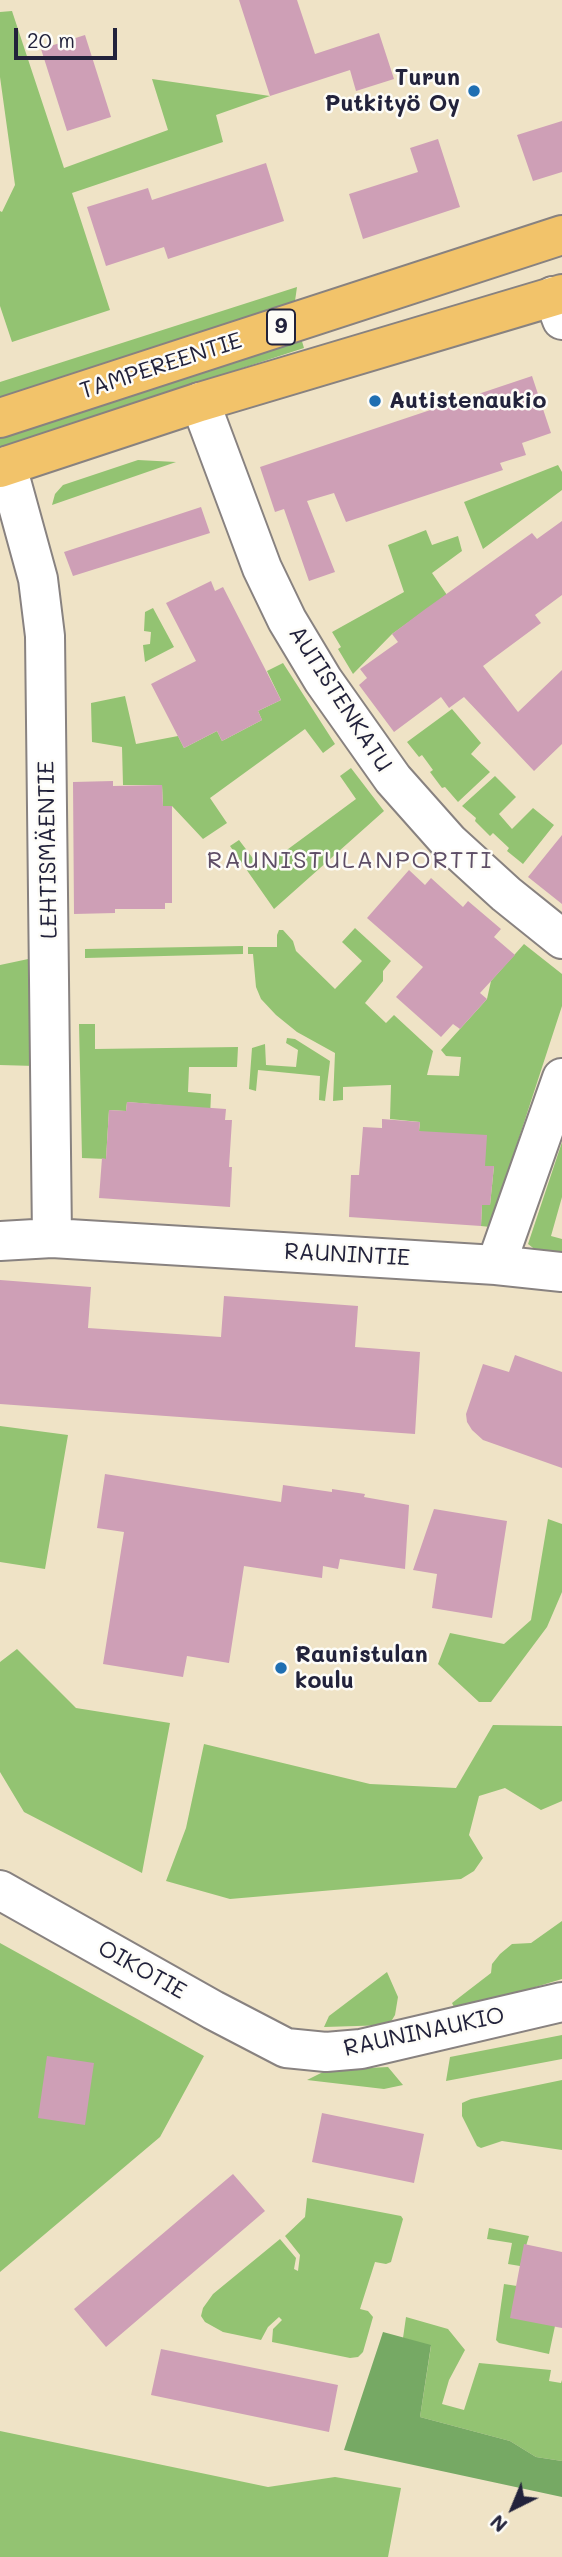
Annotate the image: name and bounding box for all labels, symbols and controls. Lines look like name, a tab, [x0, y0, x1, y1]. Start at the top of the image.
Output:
scale bar	[18, 14, 121, 58]
text: 20 m	[27, 26, 75, 53]
place label: Turun Putkityö Oy	[325, 64, 460, 118]
marker: Turun Putkityö Oy	[466, 83, 482, 99]
road number: 9	[267, 310, 295, 344]
street label: TAMPEREENTIE	[77, 327, 245, 405]
place label: Autistenaukio	[389, 387, 546, 415]
marker: Autistenaukio	[367, 393, 383, 409]
street label: AUTISTENKATU	[283, 621, 397, 777]
street label: LEHTISMÄENTIE	[33, 761, 63, 939]
district label: RAUNISTULANPORTTI	[209, 847, 491, 875]
street label: RAUNINTIE	[283, 1238, 411, 1272]
place label: Raunistulan koulu	[295, 1641, 428, 1695]
marker: Raunistulan koulu	[273, 1660, 289, 1676]
street label: OIKOTIE	[93, 1935, 191, 2005]
street label: RAUNINAUKIO	[341, 2002, 507, 2062]
north arrow	[478, 2473, 548, 2543]
text: N	[485, 2510, 512, 2538]

